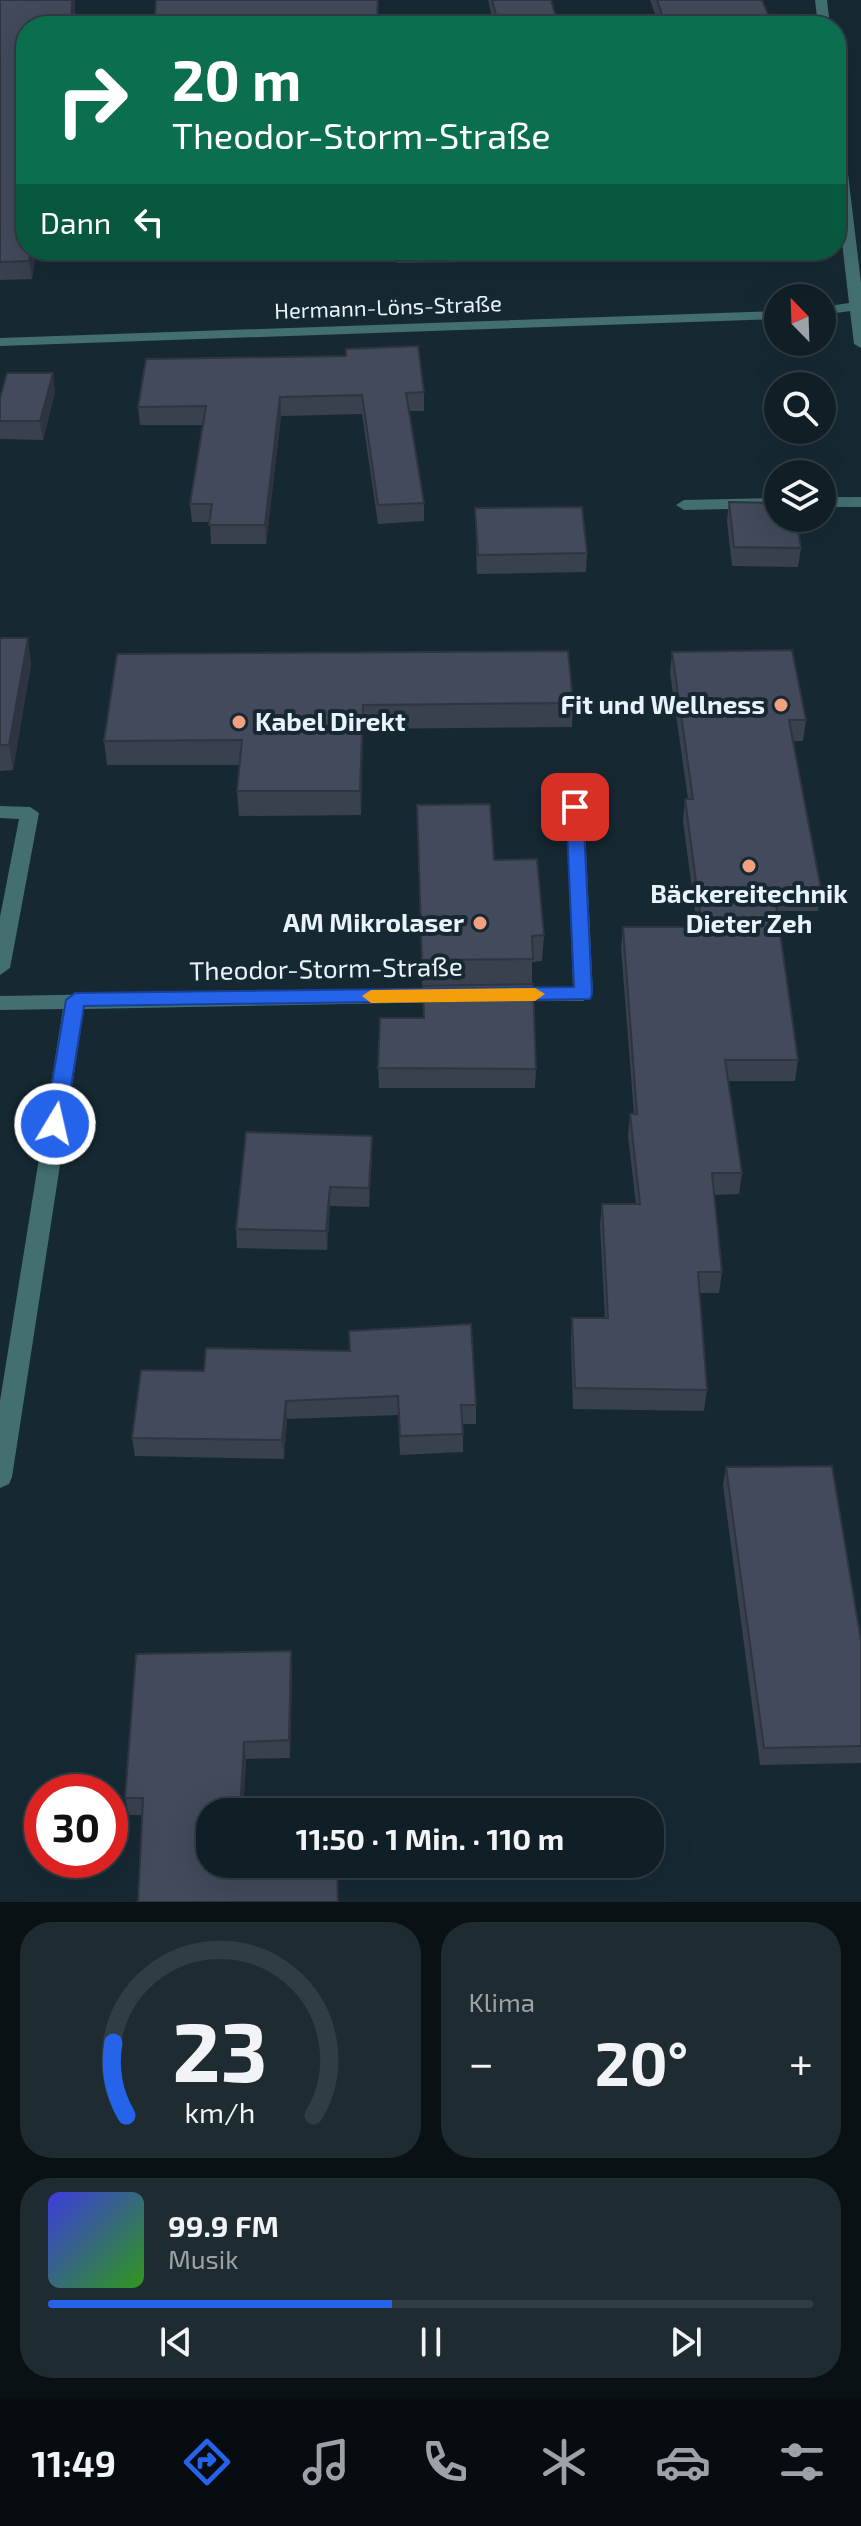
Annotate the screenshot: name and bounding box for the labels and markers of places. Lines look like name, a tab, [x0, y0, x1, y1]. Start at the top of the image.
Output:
place label: Fit und Wellness	[560, 688, 765, 719]
marker: Fit und Wellness	[772, 696, 790, 714]
place label: Kabel Direkt	[255, 705, 406, 736]
marker: Kabel Direkt	[230, 713, 248, 731]
pin	[541, 773, 609, 841]
marker: Bäckereitechnik Dieter Zeh	[740, 857, 758, 875]
place label: Bäckereitechnik Dieter Zeh	[650, 877, 848, 938]
place label: AM Mikrolaser	[283, 906, 464, 937]
marker: AM Mikrolaser	[471, 914, 489, 932]

